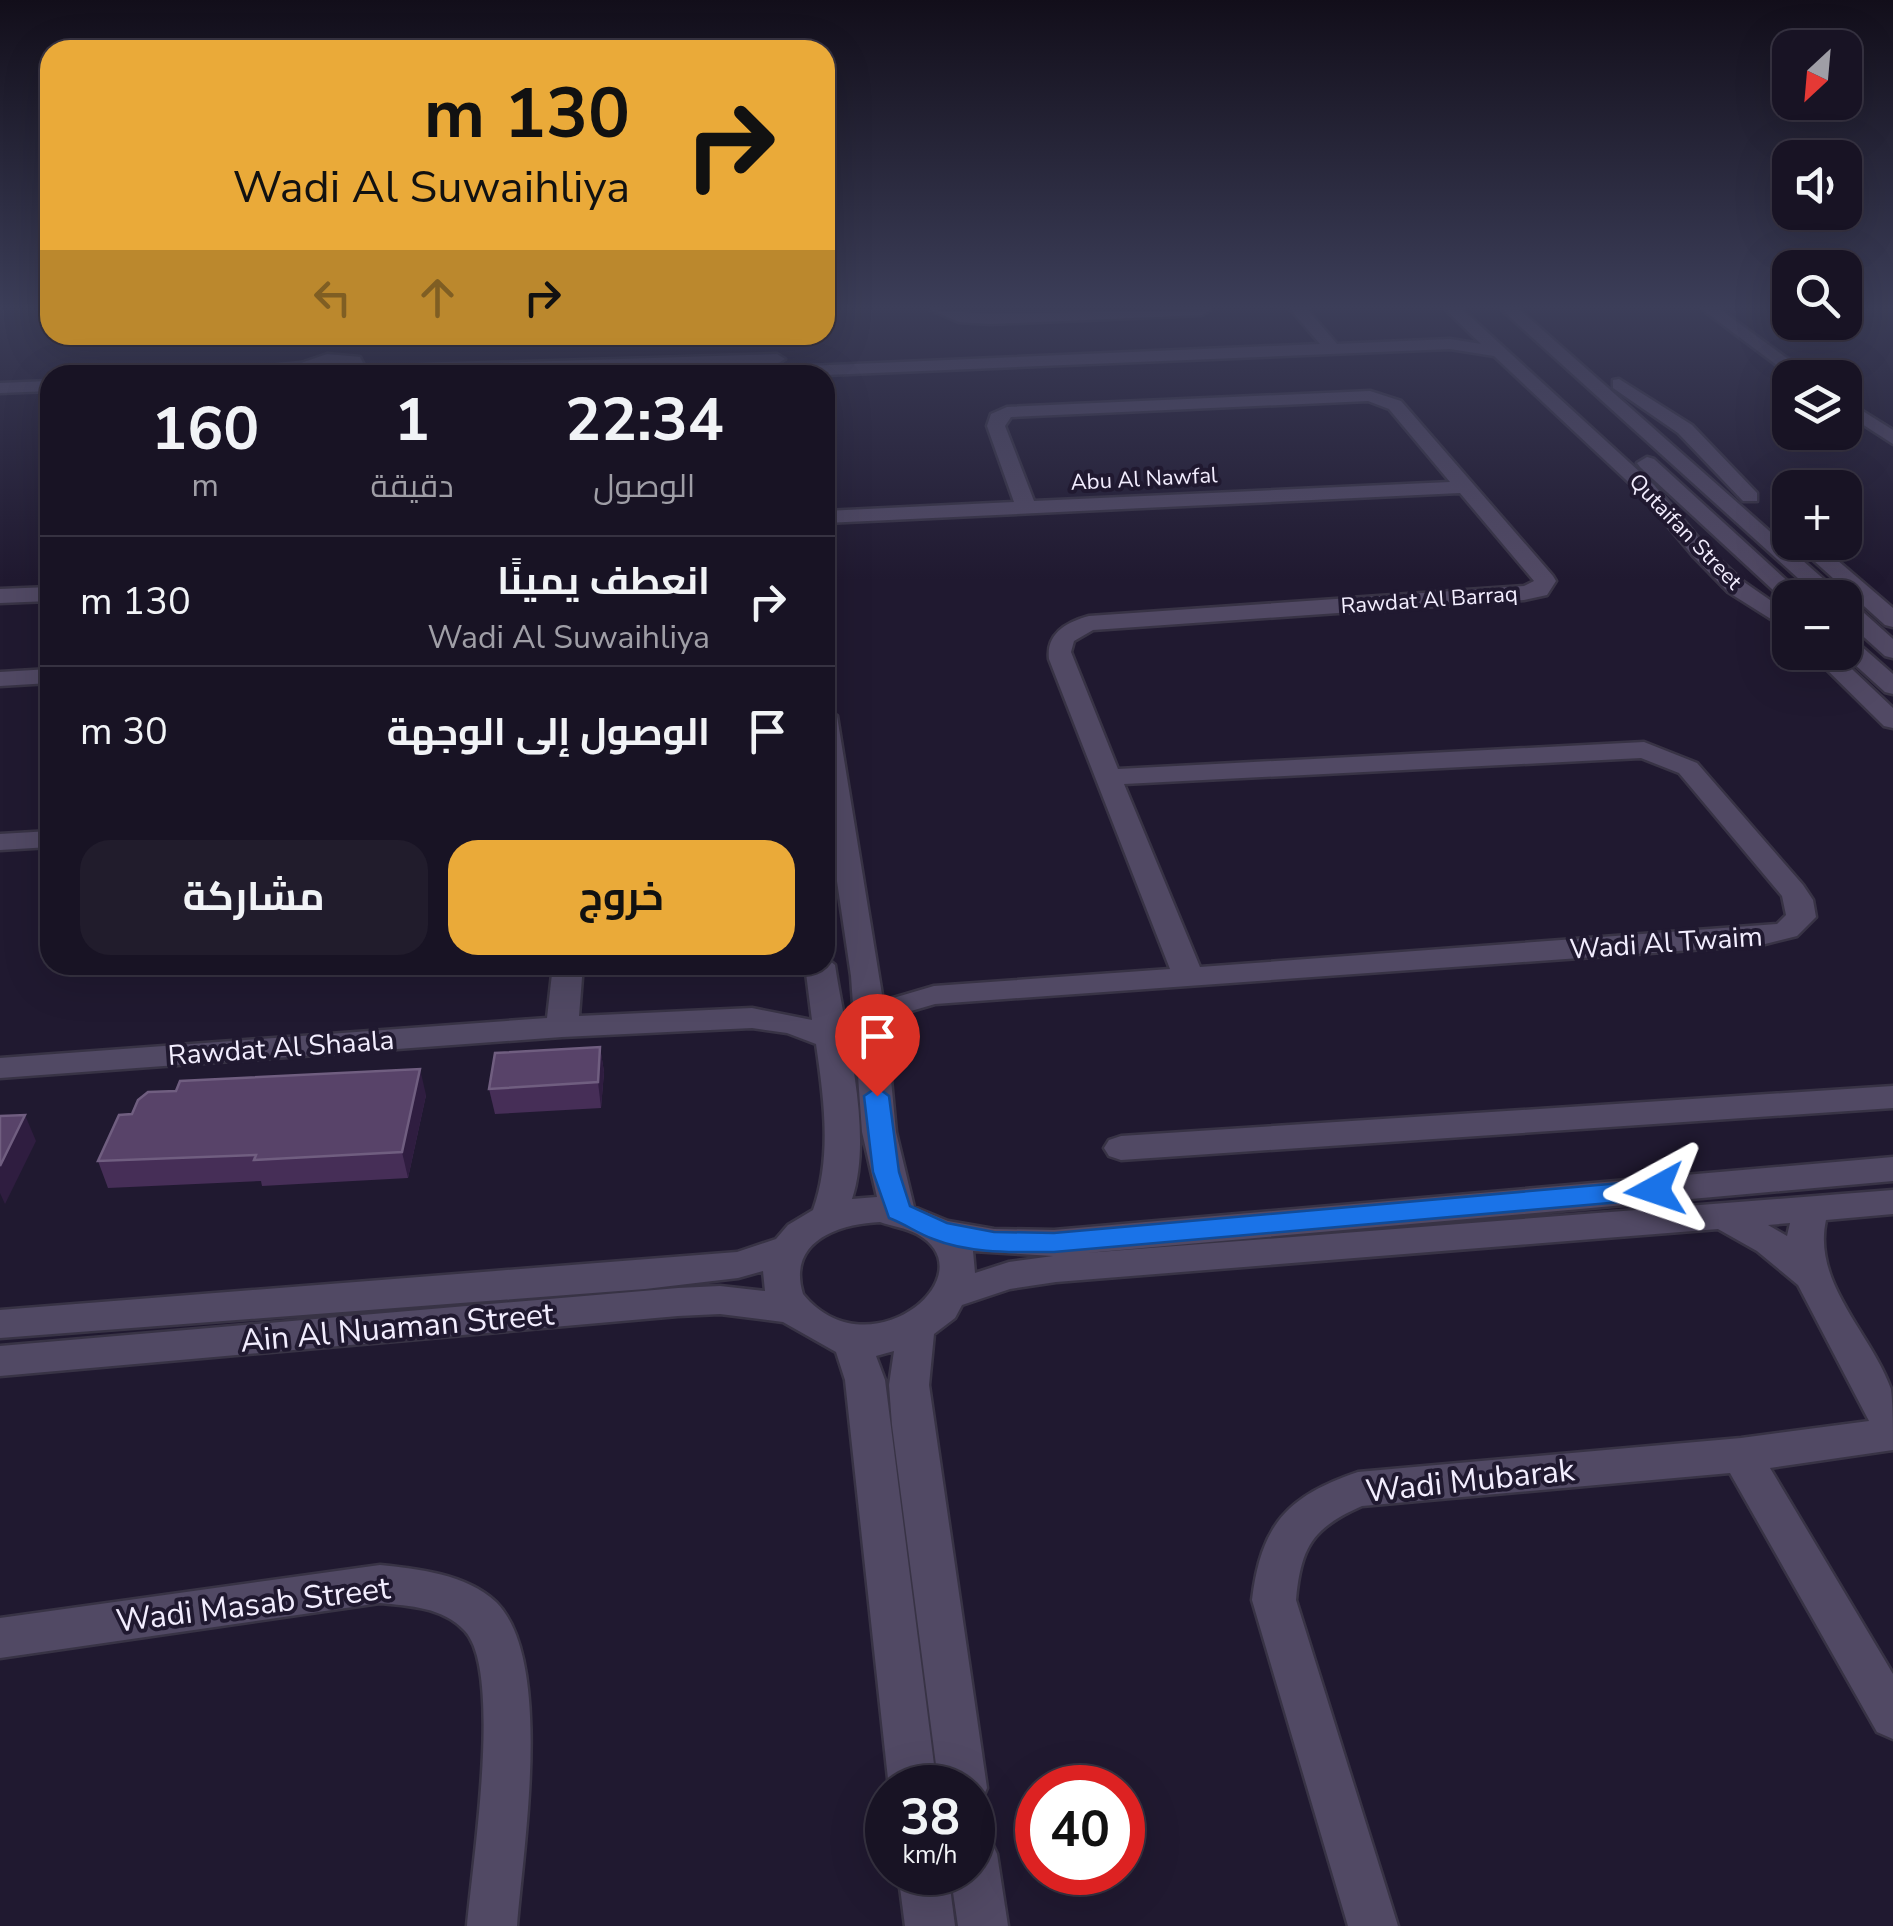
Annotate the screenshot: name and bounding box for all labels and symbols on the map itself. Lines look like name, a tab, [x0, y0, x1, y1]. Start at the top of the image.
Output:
north arrow	[1772, 30, 1862, 120]
street label: Abu Al Nawfal	[1070, 460, 1219, 498]
street label: Qutaifan Street	[1622, 467, 1749, 597]
street label: Rawdat Al Barraq	[1340, 579, 1519, 621]
street label: Wadi Al Twaim	[1568, 917, 1764, 969]
pin	[835, 994, 920, 1097]
street label: Rawdat Al Shaala	[167, 1021, 395, 1075]
position arrow	[1603, 1138, 1707, 1242]
street label: Ain Al Nuaman Street	[238, 1292, 557, 1363]
street label: Wadi Mubarak	[1363, 1448, 1578, 1513]
street label: Wadi Masab Street	[114, 1566, 393, 1643]
speed limit sign: 40	[1015, 1765, 1145, 1895]

